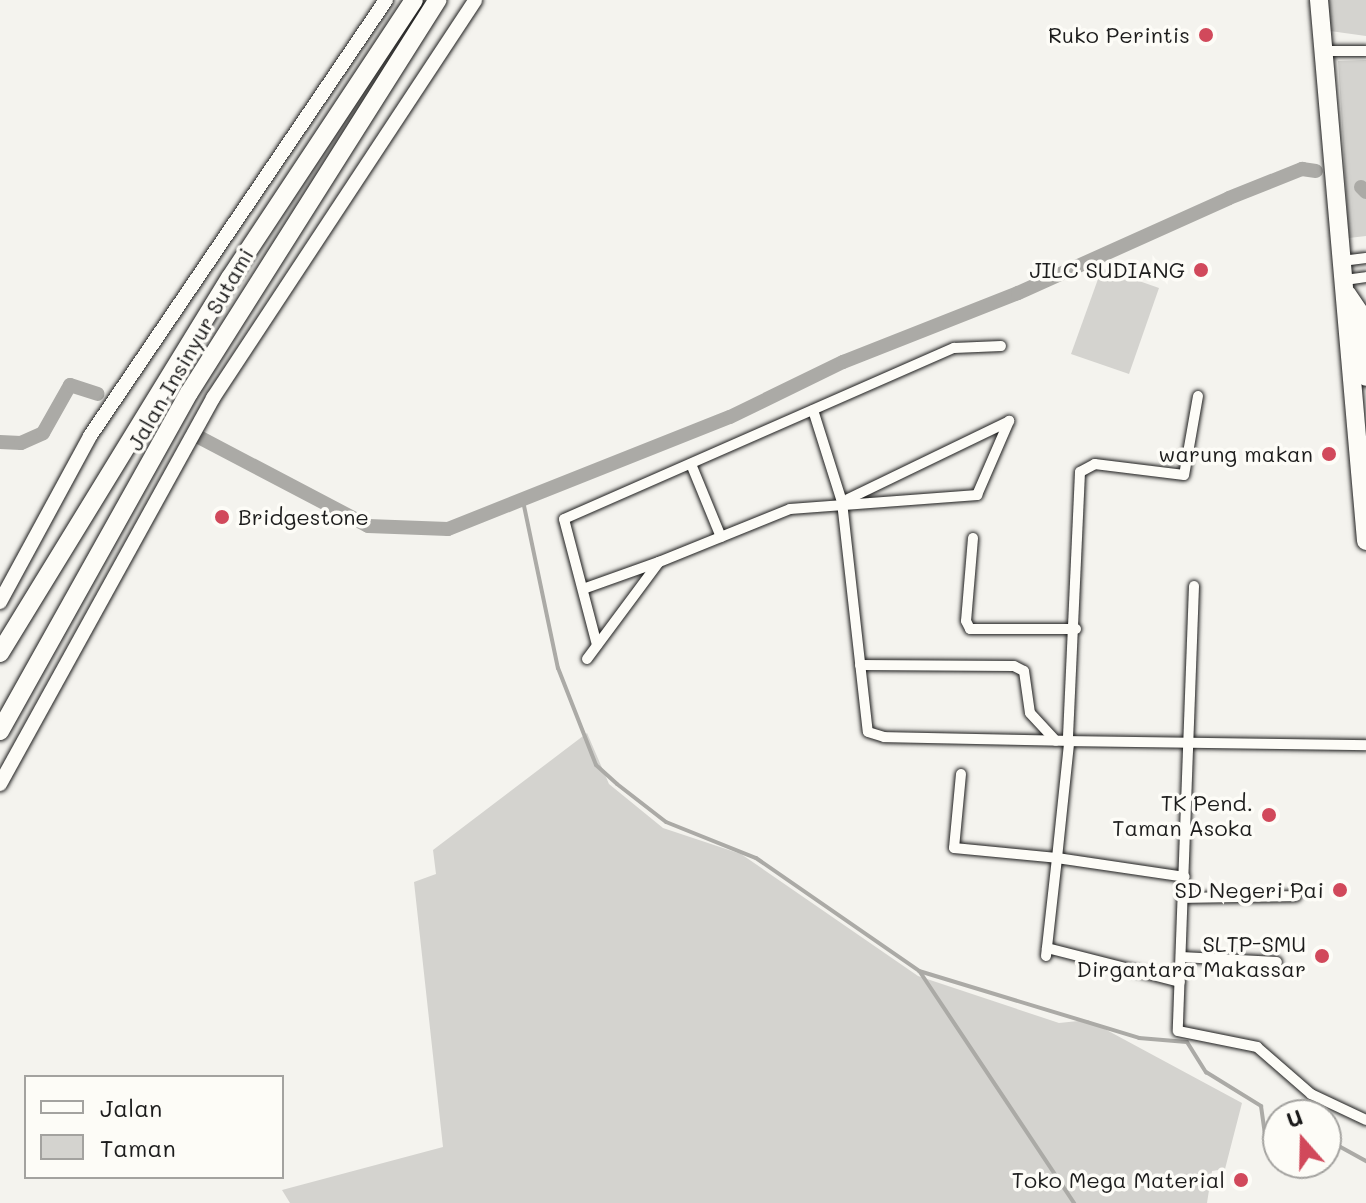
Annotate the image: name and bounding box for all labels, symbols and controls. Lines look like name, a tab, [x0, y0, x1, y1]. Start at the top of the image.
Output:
place label: Ruko Perintis	[1048, 22, 1190, 48]
marker: Ruko Perintis	[1197, 26, 1215, 44]
street label: Jalan Insinyur Sutami	[121, 243, 259, 455]
place label: JILC SUDIANG	[1029, 257, 1185, 283]
marker: JILC SUDIANG	[1192, 261, 1210, 279]
place label: warung makan	[1158, 441, 1313, 467]
marker: warung makan	[1320, 445, 1338, 463]
place label: Bridgestone	[238, 504, 369, 530]
marker: Bridgestone	[213, 508, 231, 526]
place label: TK Pend. Taman Asoka	[1112, 789, 1253, 840]
marker: TK Pend. Taman Asoka	[1260, 806, 1278, 824]
place label: SD Negeri Pai	[1175, 877, 1324, 903]
marker: SD Negeri Pai	[1331, 881, 1349, 899]
place label: SLTP-SMU Dirgantara Makassar	[1077, 930, 1306, 982]
marker: SLTP-SMU Dirgantara Makassar	[1313, 947, 1331, 965]
legend	[24, 1075, 284, 1179]
text: Jalan	[100, 1092, 162, 1123]
north arrow	[1262, 1099, 1342, 1179]
text: U	[1282, 1102, 1307, 1134]
text: Taman	[100, 1132, 176, 1163]
place label: Toko Mega Material	[1012, 1167, 1225, 1193]
marker: Toko Mega Material	[1232, 1171, 1250, 1189]

